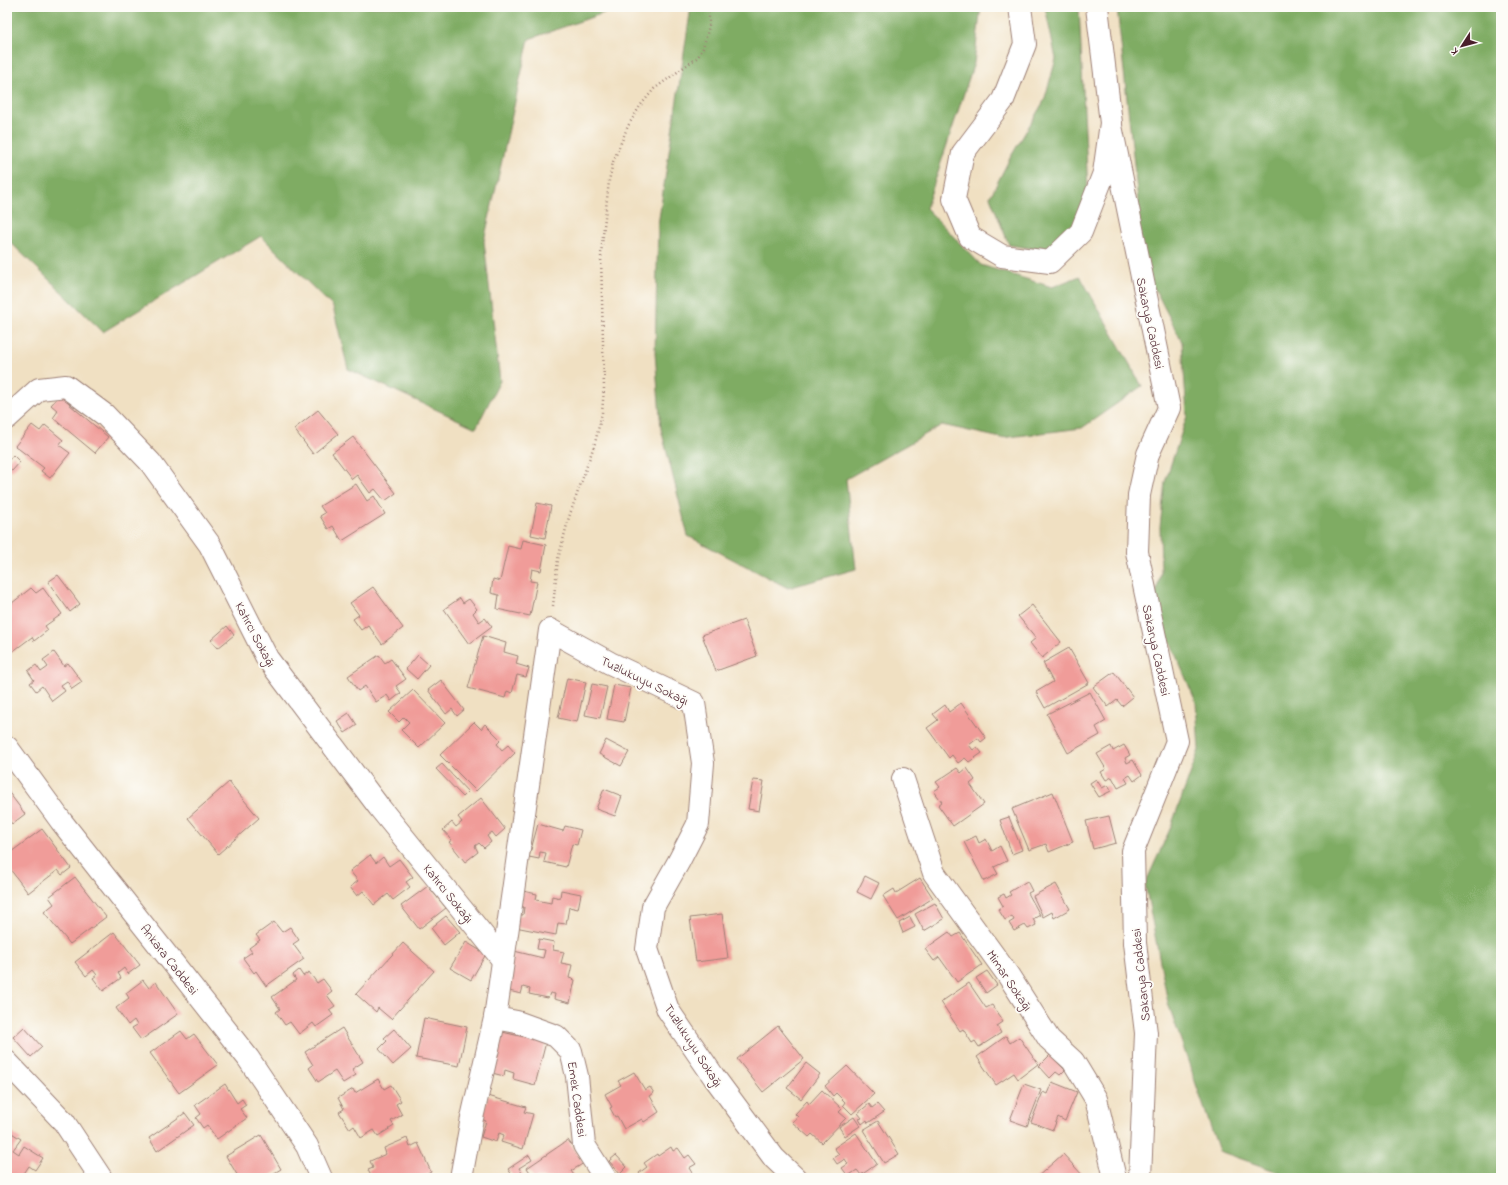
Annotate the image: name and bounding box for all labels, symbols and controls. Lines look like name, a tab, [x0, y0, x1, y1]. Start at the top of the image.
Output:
north arrow	[1442, 26, 1482, 66]
text: K	[1446, 44, 1463, 58]
street label: Sakarya Caddesi	[1130, 276, 1169, 371]
street label: Katırcı Sokağı	[229, 599, 280, 671]
street label: Sakarya Caddesi	[1136, 603, 1175, 698]
street label: Tuzlukuyu Sokağı	[597, 652, 692, 712]
street label: Katırcı Sokağı	[417, 860, 478, 928]
street label: Ankara Caddesi	[135, 921, 202, 999]
street label: Sakarya Caddesi	[1127, 927, 1157, 1022]
street label: Mimar Sokağı	[980, 946, 1036, 1016]
street label: Tuzlukuyu Sokağı	[658, 1001, 727, 1092]
street label: Emek Caddesi	[562, 1060, 591, 1138]

